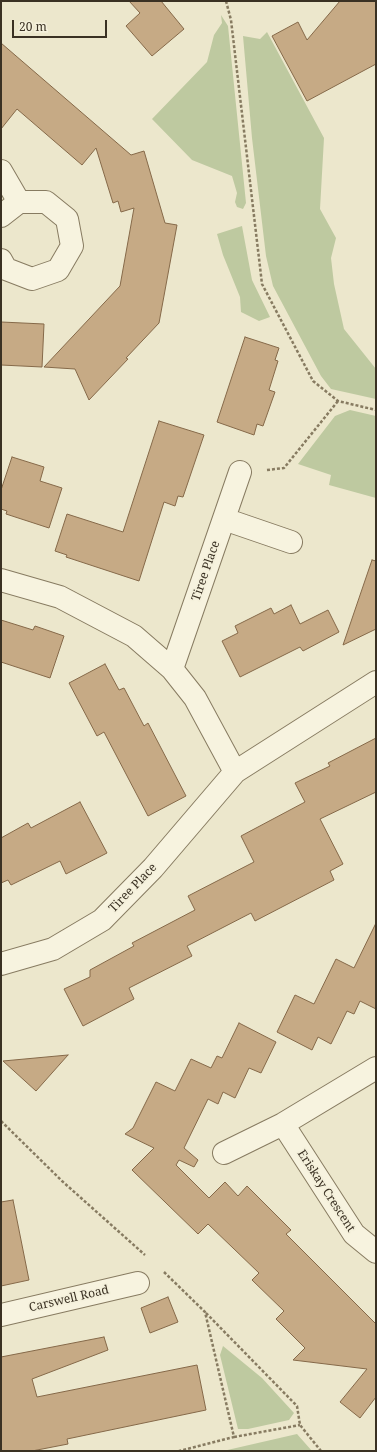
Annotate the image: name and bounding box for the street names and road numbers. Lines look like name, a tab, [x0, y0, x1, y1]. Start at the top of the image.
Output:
street label: Tiree Place	[189, 539, 223, 603]
street label: Tiree Place	[106, 860, 160, 916]
street label: Eriskay Crescent	[294, 1147, 358, 1235]
street label: Carswell Road	[28, 1283, 110, 1315]

